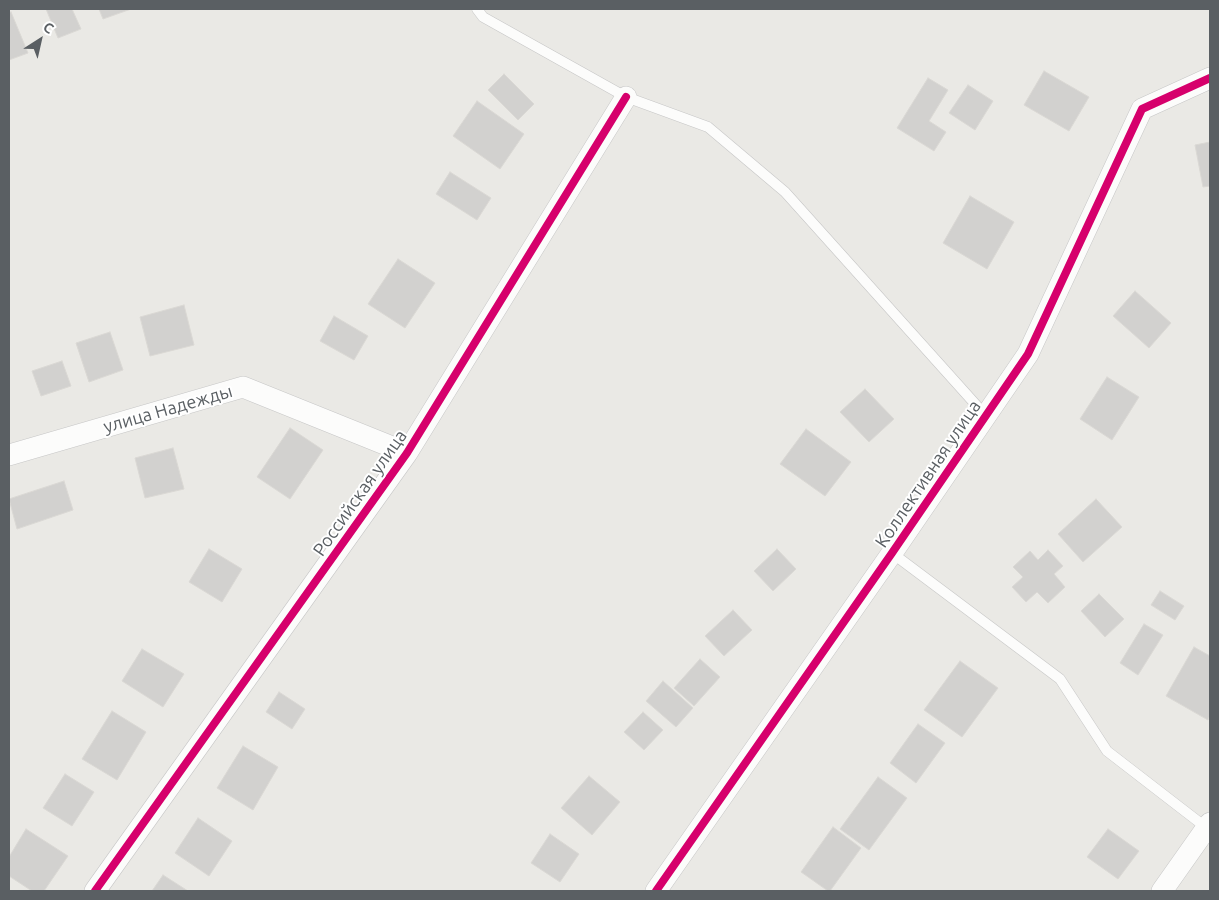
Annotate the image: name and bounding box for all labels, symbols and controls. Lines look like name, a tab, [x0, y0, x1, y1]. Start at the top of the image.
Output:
north arrow	[15, 15, 65, 65]
text: С	[40, 19, 57, 37]
street label: улица Надежды	[101, 380, 235, 438]
street label: Коллективная улица	[871, 396, 985, 552]
street label: Российская улица	[308, 426, 412, 560]

